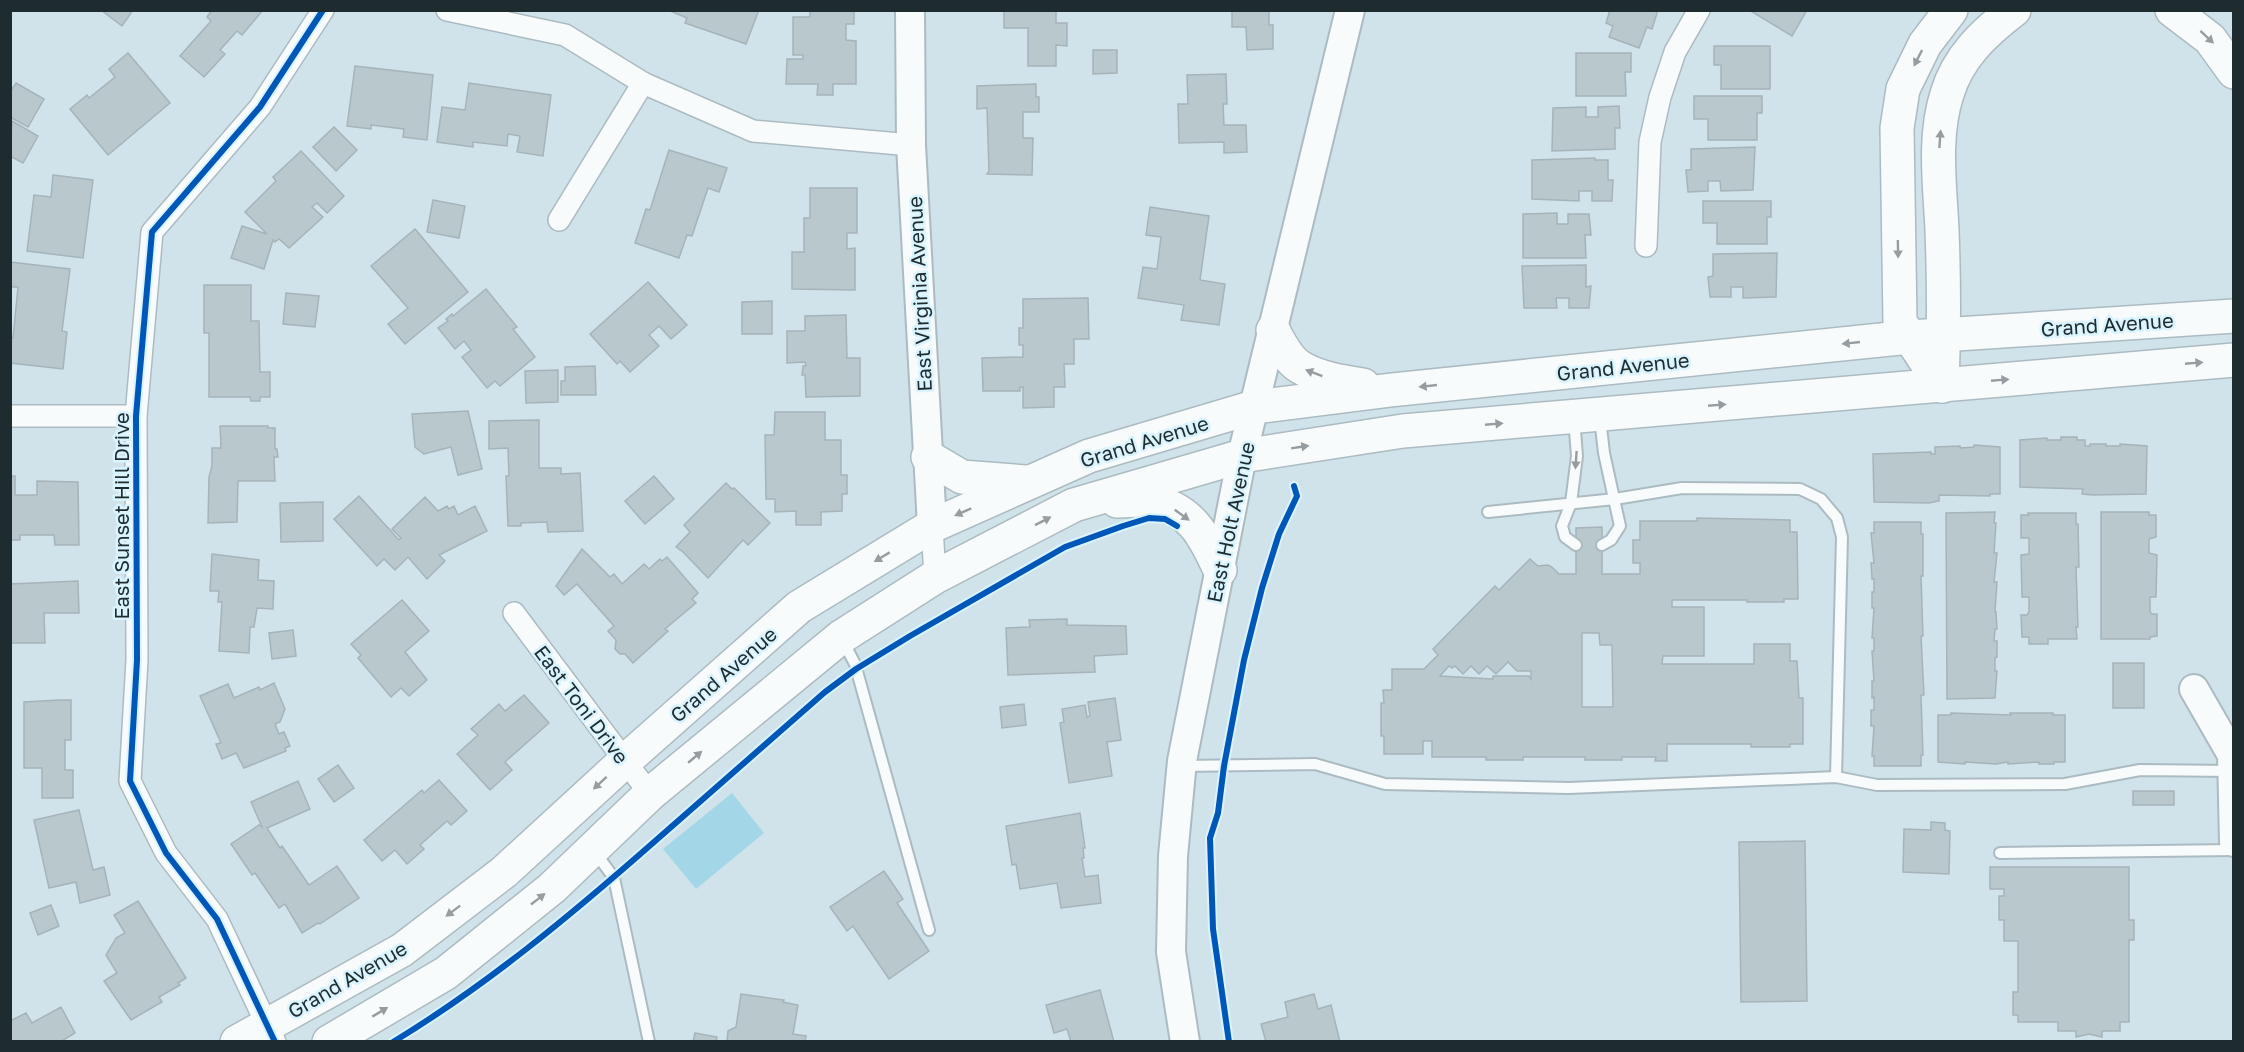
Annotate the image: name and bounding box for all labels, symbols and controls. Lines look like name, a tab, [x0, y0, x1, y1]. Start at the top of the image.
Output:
one-way arrow	[2199, 30, 2214, 43]
one-way arrow	[1913, 50, 1923, 67]
one-way arrow	[1935, 129, 1945, 148]
street label: East Virginia Avenue	[902, 196, 936, 392]
one-way arrow	[1894, 240, 1903, 259]
street label: Grand Avenue	[2040, 307, 2174, 341]
one-way arrow	[1842, 338, 1861, 348]
street label: Grand Avenue	[1556, 347, 1690, 385]
one-way arrow	[2185, 358, 2204, 368]
one-way arrow	[1305, 368, 1323, 377]
one-way arrow	[1990, 376, 2009, 385]
one-way arrow	[1419, 381, 1438, 391]
one-way arrow	[1708, 400, 1727, 409]
street label: Grand Avenue	[1077, 410, 1211, 472]
street label: East Sunset Hill Drive	[109, 412, 133, 620]
one-way arrow	[1484, 419, 1503, 429]
street label: East Holt Avenue	[1201, 439, 1259, 605]
one-way arrow	[1291, 443, 1310, 452]
one-way arrow	[1571, 451, 1581, 470]
one-way arrow	[954, 508, 972, 517]
one-way arrow	[1174, 509, 1190, 521]
one-way arrow	[1035, 516, 1052, 526]
one-way arrow	[874, 551, 890, 562]
street label: Grand Avenue	[665, 621, 781, 727]
street label: East Toni Drive	[530, 640, 634, 768]
one-way arrow	[687, 750, 703, 763]
one-way arrow	[593, 776, 608, 789]
one-way arrow	[531, 893, 546, 906]
one-way arrow	[445, 905, 461, 917]
street label: Grand Avenue	[283, 935, 411, 1023]
one-way arrow	[372, 1006, 388, 1017]

